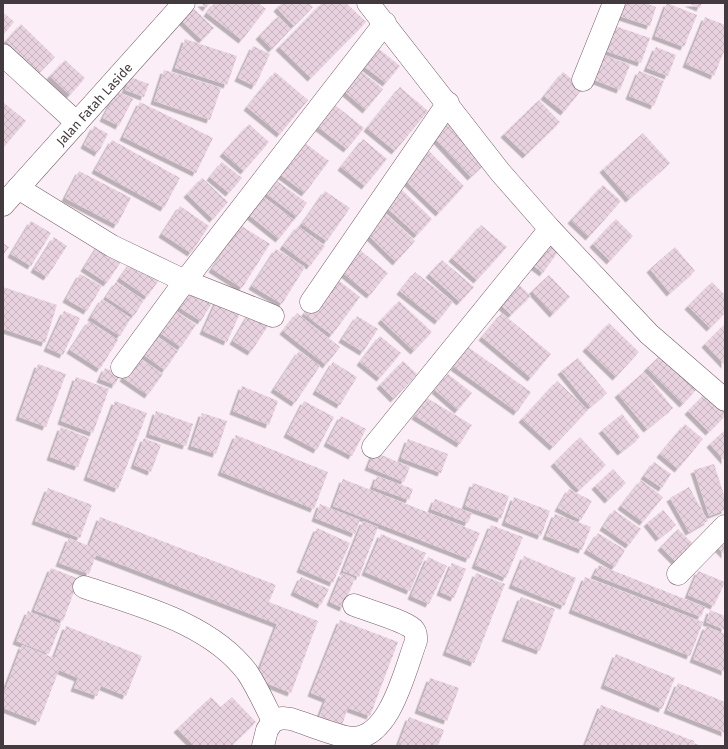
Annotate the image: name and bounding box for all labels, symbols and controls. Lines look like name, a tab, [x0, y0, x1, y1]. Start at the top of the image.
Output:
street label: Jalan Fatah Laside	[53, 60, 135, 149]

